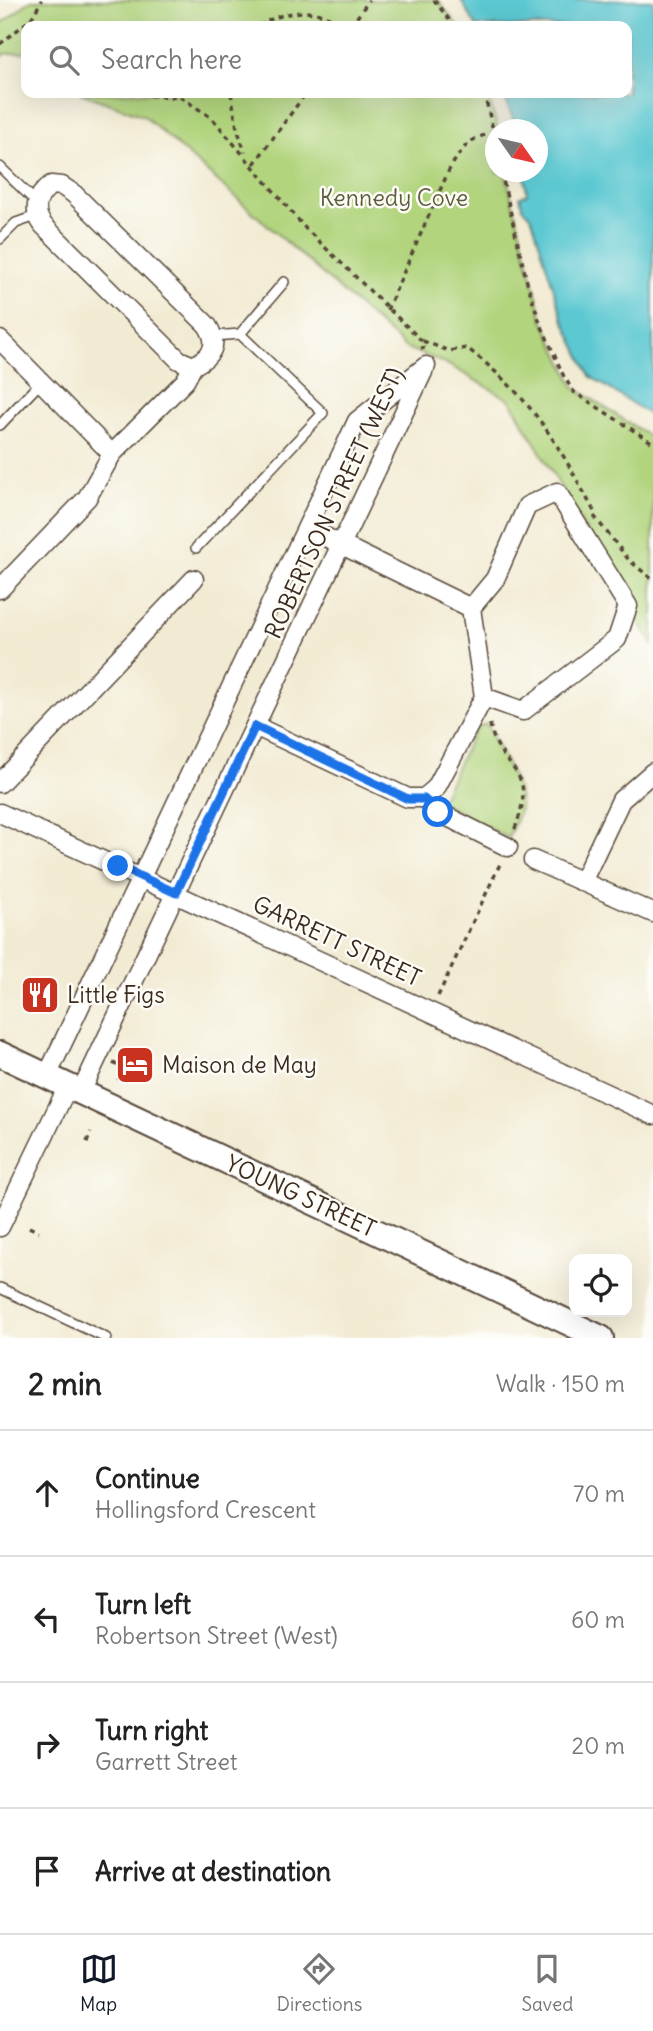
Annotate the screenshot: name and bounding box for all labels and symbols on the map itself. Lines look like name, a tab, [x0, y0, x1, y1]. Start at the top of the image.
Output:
north arrow	[485, 119, 548, 182]
park label: Kennedy Cove	[320, 183, 468, 212]
street label: ROBERTSON STREET (WEST)	[258, 363, 409, 643]
route start	[422, 796, 453, 827]
route end	[102, 850, 133, 881]
street label: GARRETT STREET	[249, 889, 426, 992]
restaurant icon: Little Figs	[19, 974, 61, 1016]
place label: Little Figs	[67, 980, 165, 1009]
hotel icon: Maison de May	[114, 1044, 156, 1086]
place label: Maison de May	[162, 1050, 317, 1079]
street label: YOUNG STREET	[222, 1148, 381, 1243]

